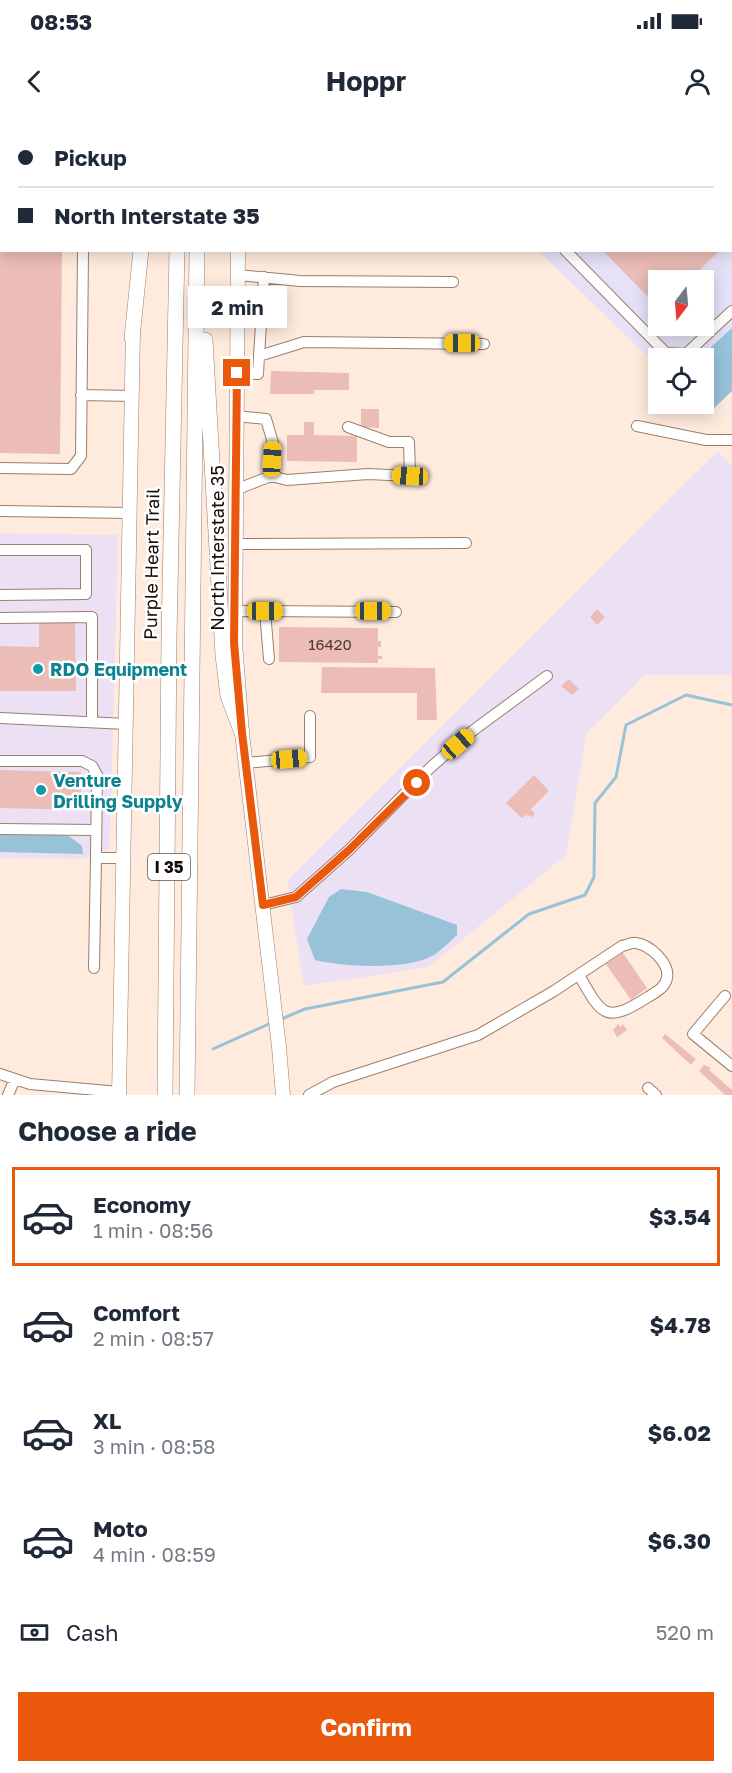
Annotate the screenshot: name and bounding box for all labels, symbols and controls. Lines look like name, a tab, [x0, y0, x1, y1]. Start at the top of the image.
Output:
text: 08:53	[30, 8, 92, 35]
icon: back	[18, 65, 51, 98]
text: Hoppr	[326, 65, 406, 97]
icon: person	[681, 65, 714, 98]
text: Pickup	[54, 144, 127, 171]
text: North Interstate 35	[54, 202, 260, 229]
north arrow	[648, 270, 714, 336]
map controls	[648, 270, 714, 414]
callout: 2 min	[188, 286, 286, 328]
text: 2 min	[211, 295, 264, 319]
car	[444, 334, 480, 352]
button: locate	[648, 348, 714, 414]
route end	[223, 359, 250, 386]
car	[262, 441, 282, 477]
street label: North Interstate 35	[206, 465, 228, 631]
car	[392, 466, 428, 486]
street label: Purple Heart Trail	[139, 488, 163, 640]
car	[247, 602, 283, 620]
car	[355, 602, 391, 620]
house number: 16420	[308, 635, 352, 653]
place label: RDO Equipment	[50, 658, 187, 680]
marker: RDO Equipment	[31, 662, 45, 676]
car	[439, 725, 477, 763]
car	[270, 748, 308, 770]
place label: Venture Drilling Supply	[53, 769, 183, 812]
route start	[403, 769, 430, 796]
marker: Venture Drilling Supply	[34, 783, 48, 797]
road number: I 35	[148, 854, 190, 880]
text: Choose a ride	[18, 1115, 197, 1147]
icon: car	[21, 1190, 75, 1244]
text: Economy	[93, 1191, 191, 1218]
text: $3.54	[649, 1203, 711, 1230]
text: 1 min · 08:56	[93, 1218, 213, 1242]
icon: car	[21, 1298, 75, 1352]
text: Comfort	[93, 1299, 180, 1326]
text: $4.78	[649, 1311, 711, 1338]
text: 2 min · 08:57	[93, 1326, 214, 1350]
icon: car	[21, 1406, 75, 1460]
text: XL	[93, 1407, 121, 1434]
text: $6.02	[648, 1419, 711, 1446]
text: 3 min · 08:58	[93, 1434, 215, 1458]
icon: car	[21, 1514, 75, 1568]
text: Moto	[93, 1515, 148, 1542]
text: $6.30	[648, 1527, 711, 1554]
text: 4 min · 08:59	[93, 1542, 216, 1566]
icon: cash	[18, 1616, 51, 1649]
text: Cash	[66, 1619, 119, 1646]
text: 520 m	[656, 1620, 714, 1644]
button: Confirm	[18, 1692, 714, 1761]

